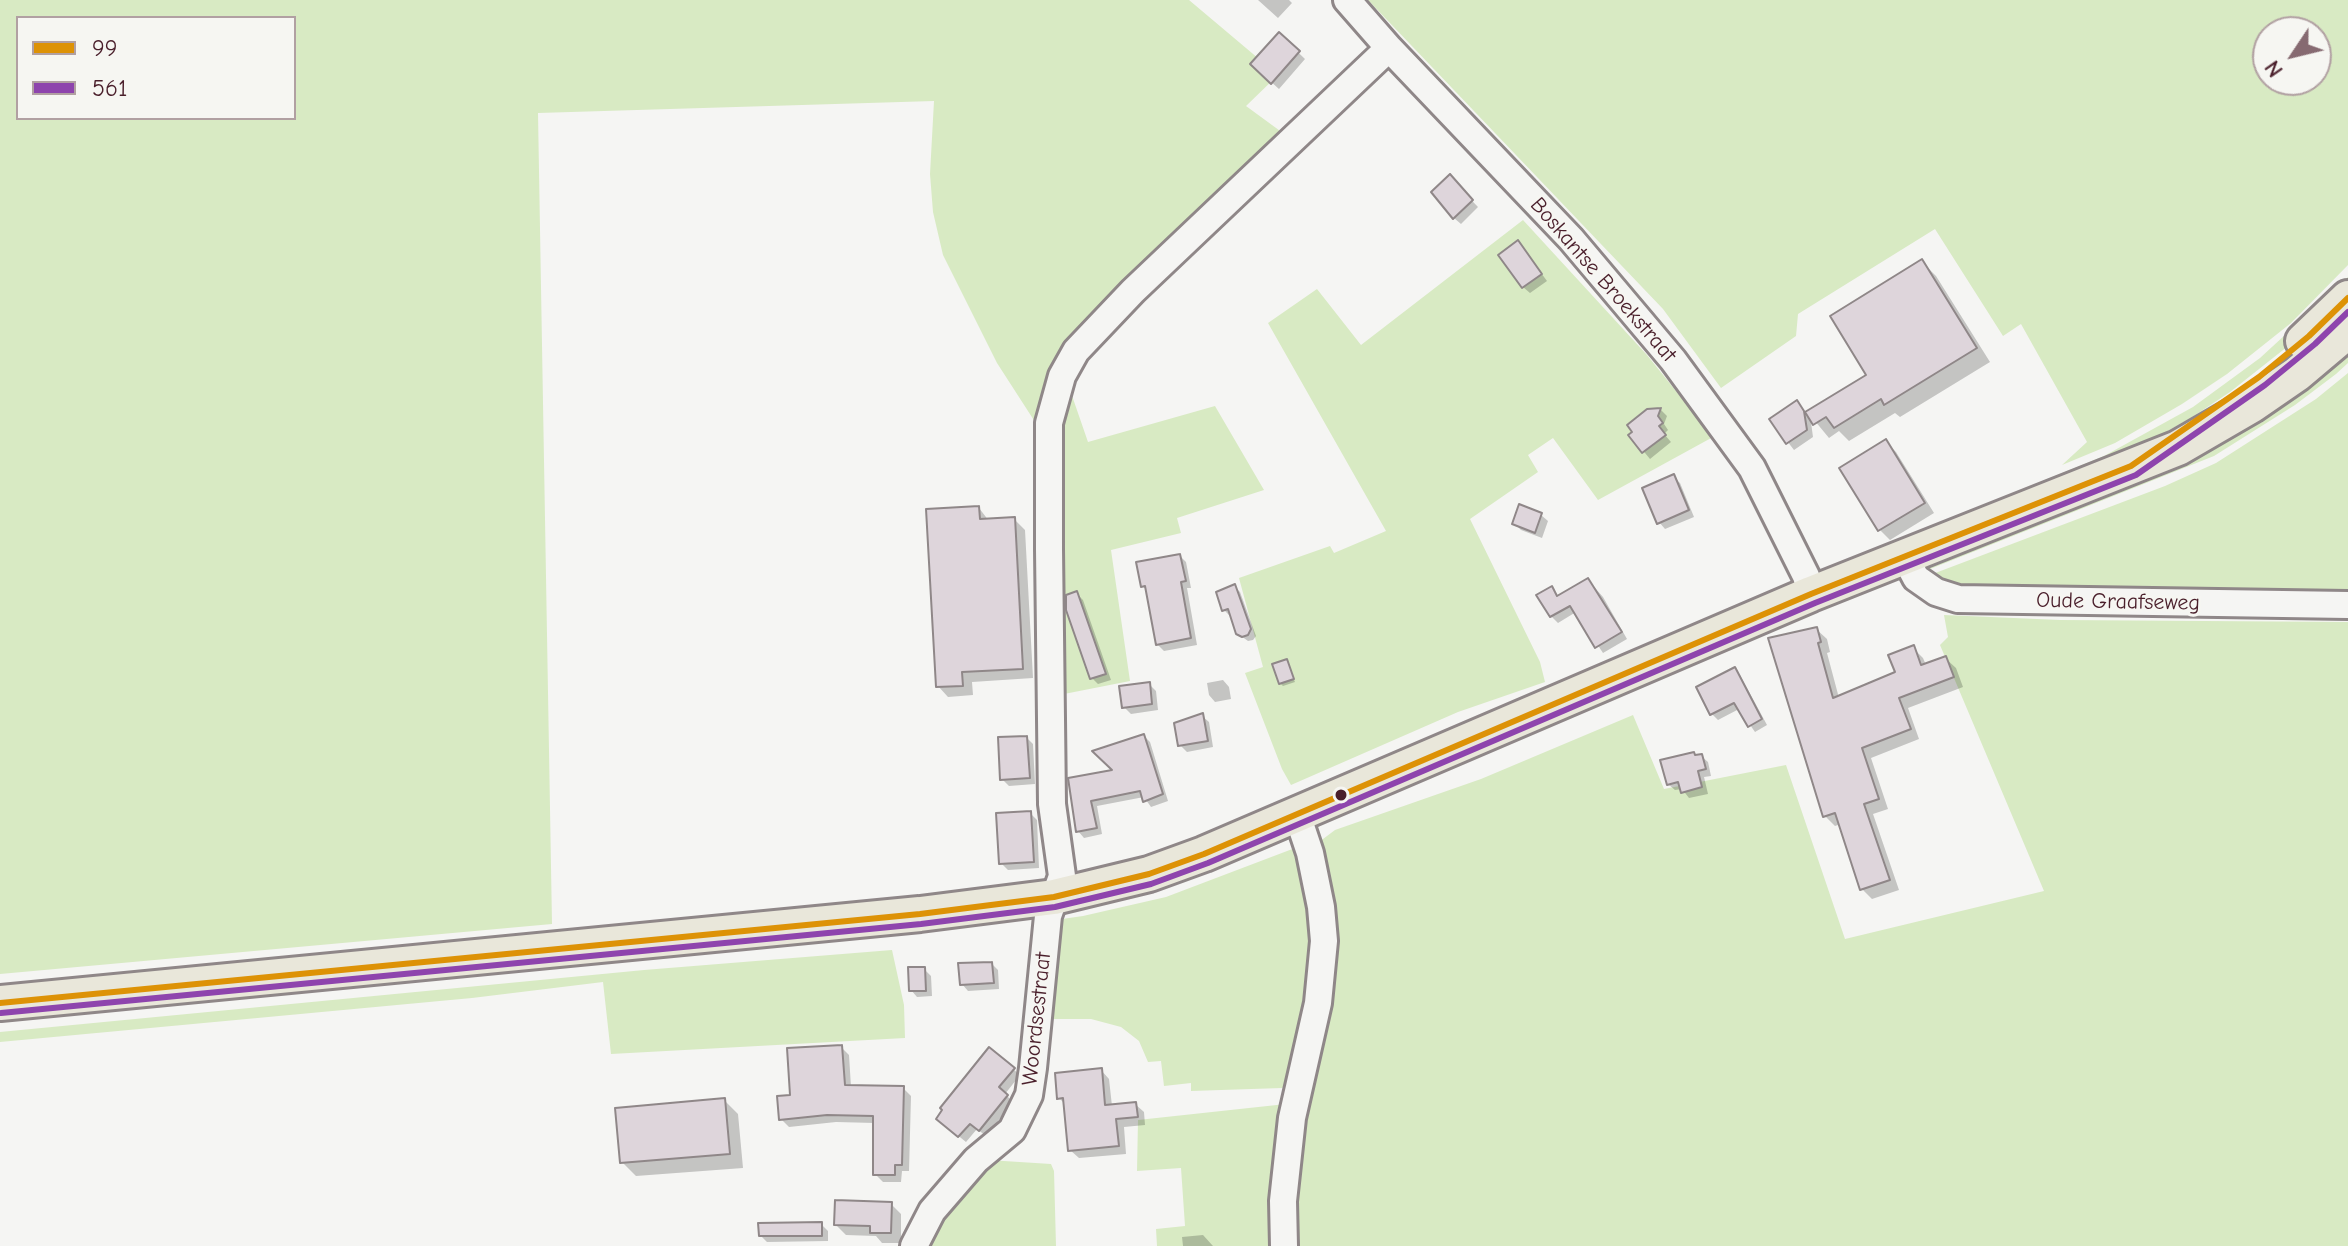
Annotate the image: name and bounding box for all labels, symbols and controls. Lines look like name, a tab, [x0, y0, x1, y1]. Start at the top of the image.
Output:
legend	[16, 16, 296, 120]
north arrow	[2252, 16, 2332, 96]
text: 99	[92, 34, 118, 62]
text: N	[2259, 55, 2289, 82]
text: 561	[92, 74, 128, 102]
street label: Boskantse Broekstraat	[1524, 192, 1682, 368]
street label: Oude Graafseweg	[2036, 587, 2200, 617]
unlabelled marker	[1333, 787, 1349, 803]
street label: Woordsestraat	[1017, 951, 1057, 1087]

